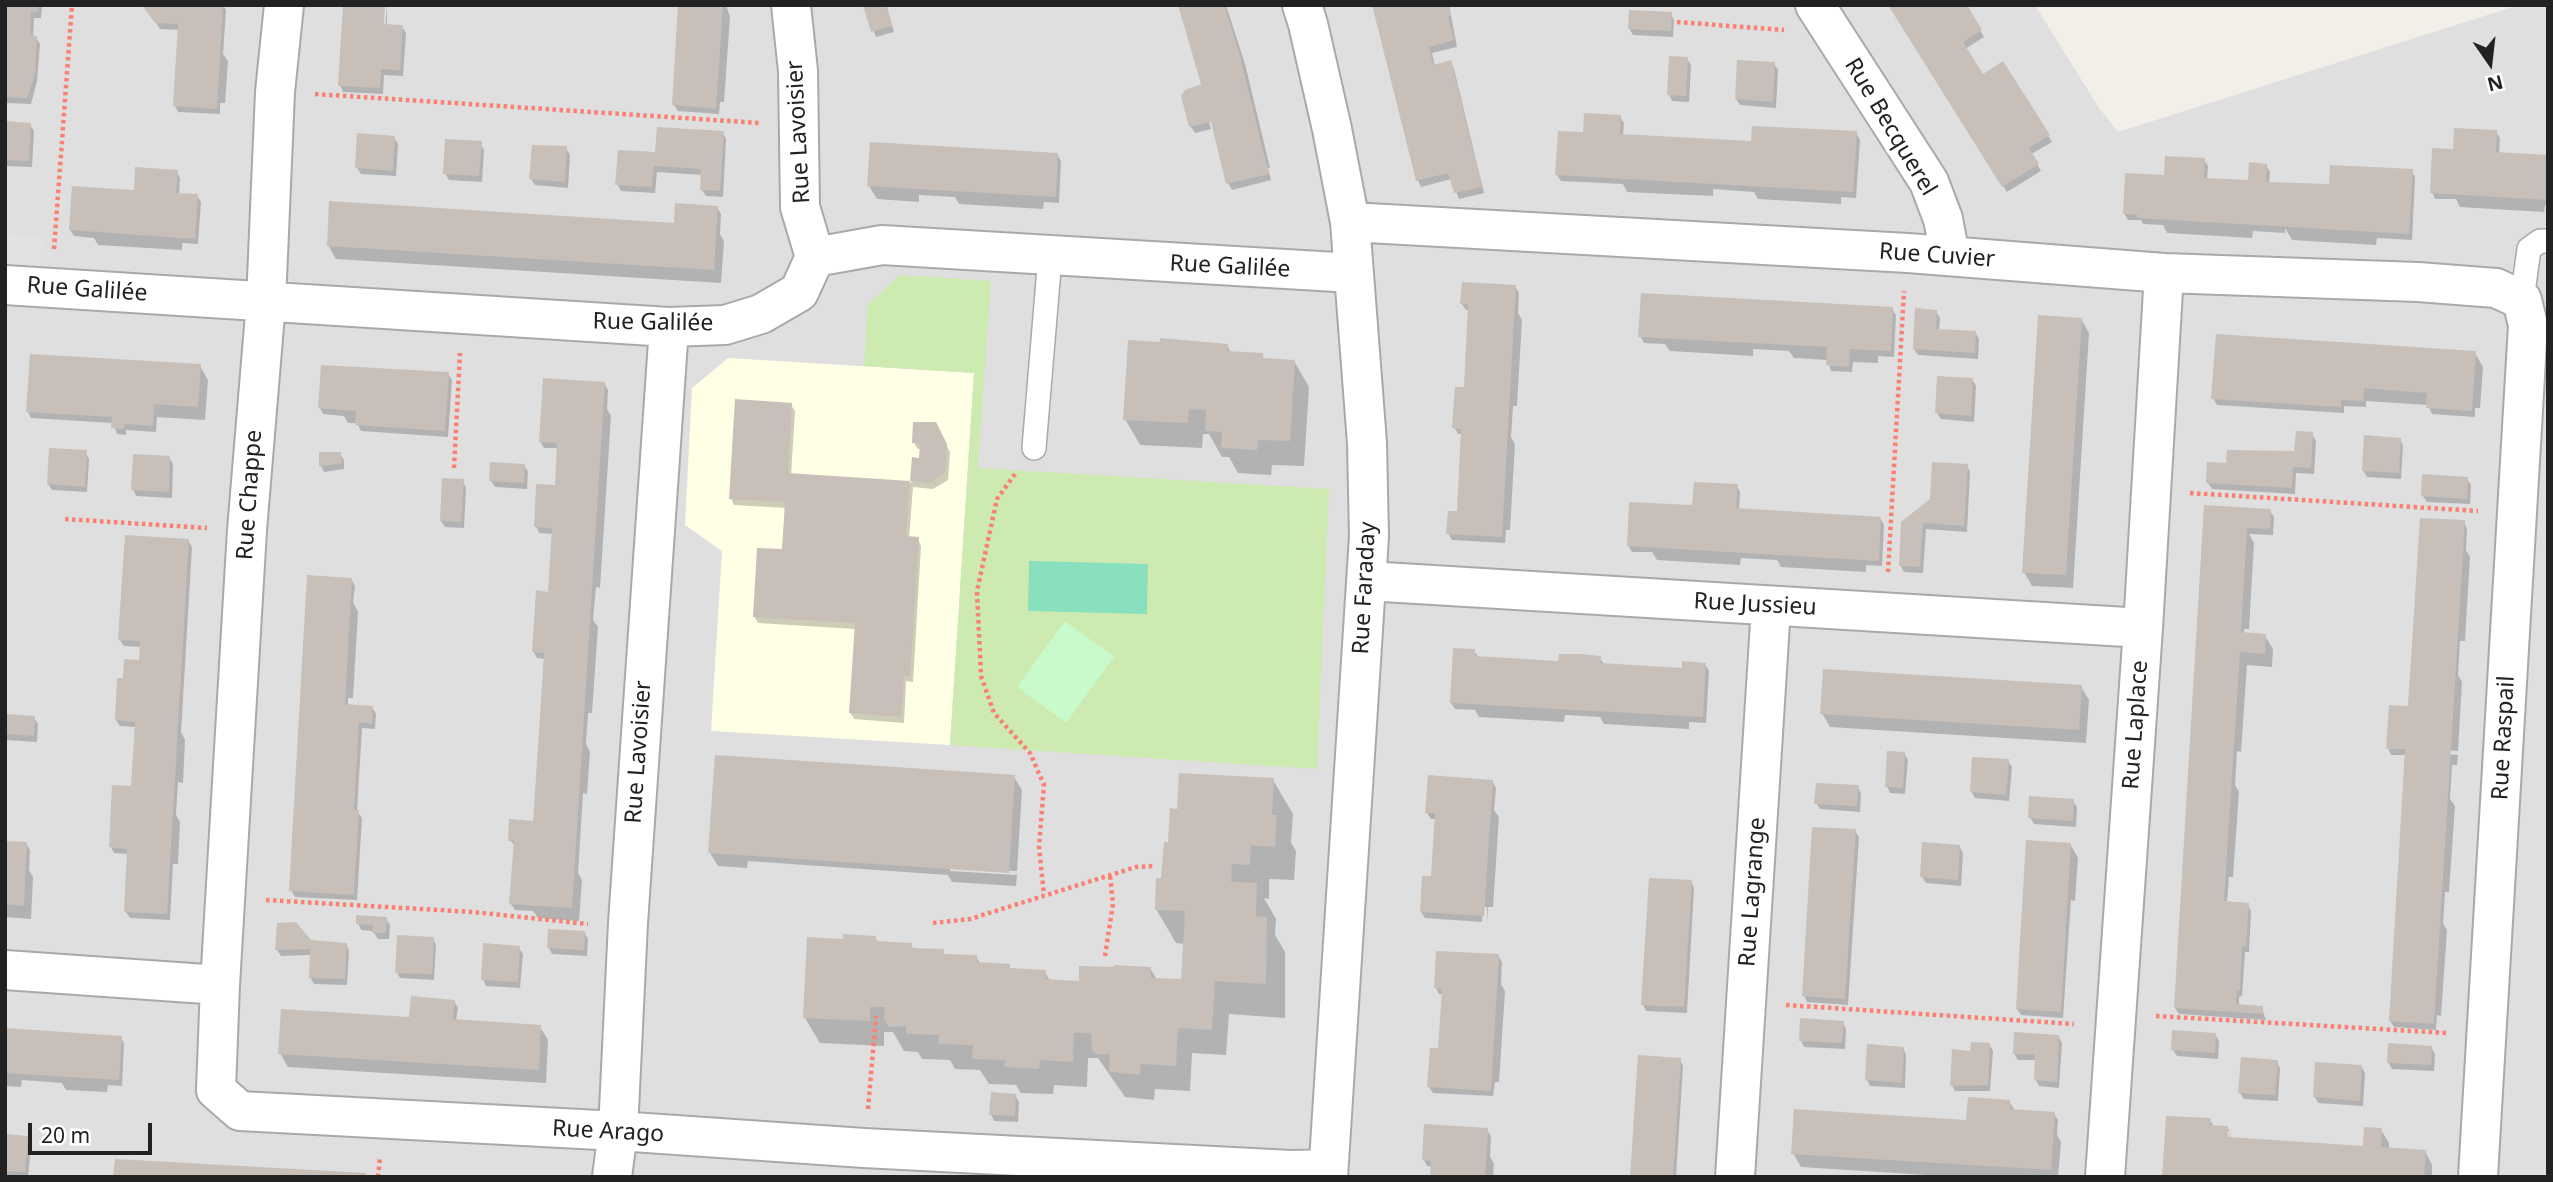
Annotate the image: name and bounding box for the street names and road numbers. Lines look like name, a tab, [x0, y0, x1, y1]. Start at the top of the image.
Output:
street label: Rue Becquerel	[1838, 53, 1942, 201]
street label: Rue Lavoisier	[781, 60, 817, 204]
street label: Rue Cuvier	[1878, 238, 1996, 274]
street label: Rue Galilée	[1169, 250, 1291, 284]
street label: Rue Galilée	[26, 272, 148, 308]
street label: Rue Galilée	[592, 308, 714, 338]
street label: Rue Chappe	[232, 429, 268, 561]
street label: Rue Faraday	[1348, 521, 1382, 655]
street label: Rue Jussieu	[1693, 588, 1817, 622]
street label: Rue Laplace	[2118, 659, 2154, 791]
street label: Rue Raspail	[2487, 675, 2521, 801]
street label: Rue Lavoisier	[620, 680, 658, 824]
street label: Rue Lagrange	[1734, 816, 1772, 968]
street label: Rue Arago	[551, 1115, 665, 1149]

